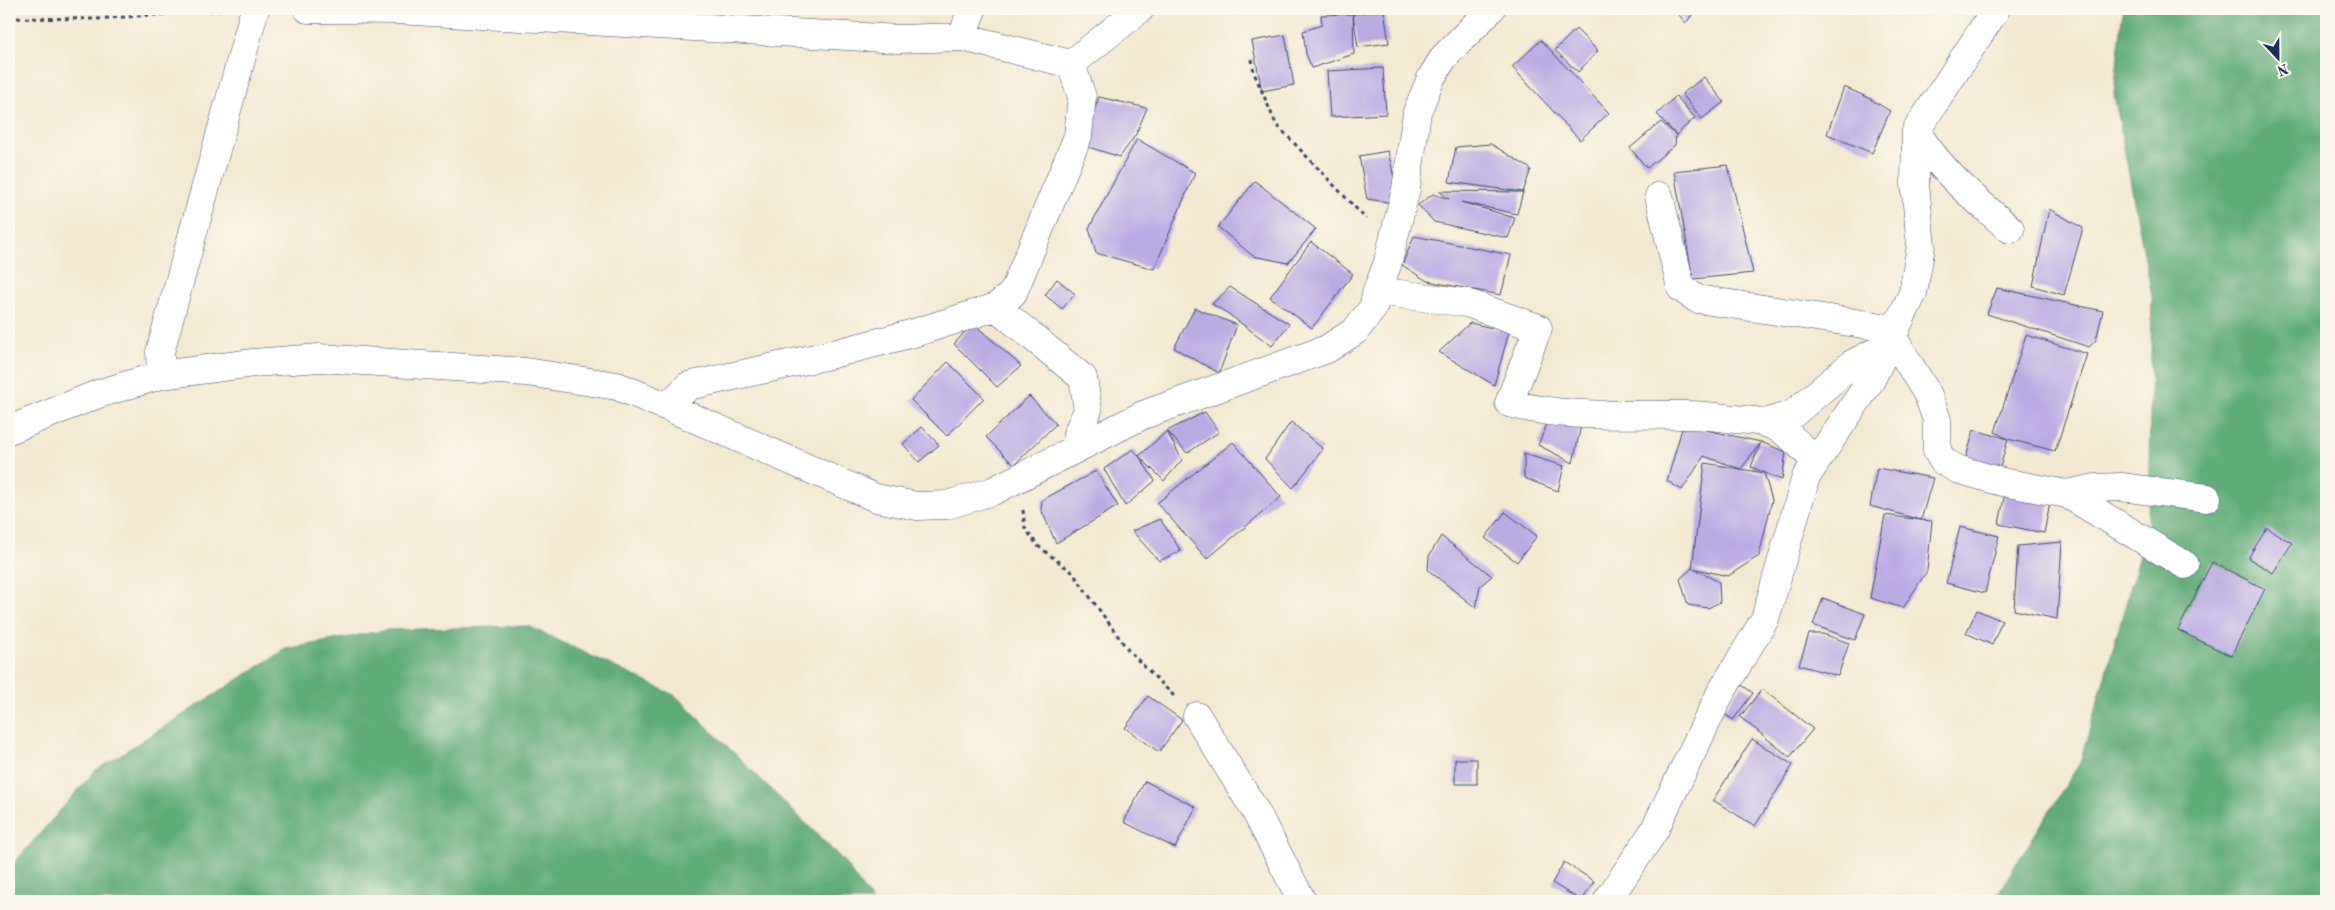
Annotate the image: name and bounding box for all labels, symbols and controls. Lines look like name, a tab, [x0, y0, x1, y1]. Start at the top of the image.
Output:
north arrow	[2252, 32, 2302, 82]
text: N	[2275, 61, 2290, 78]

